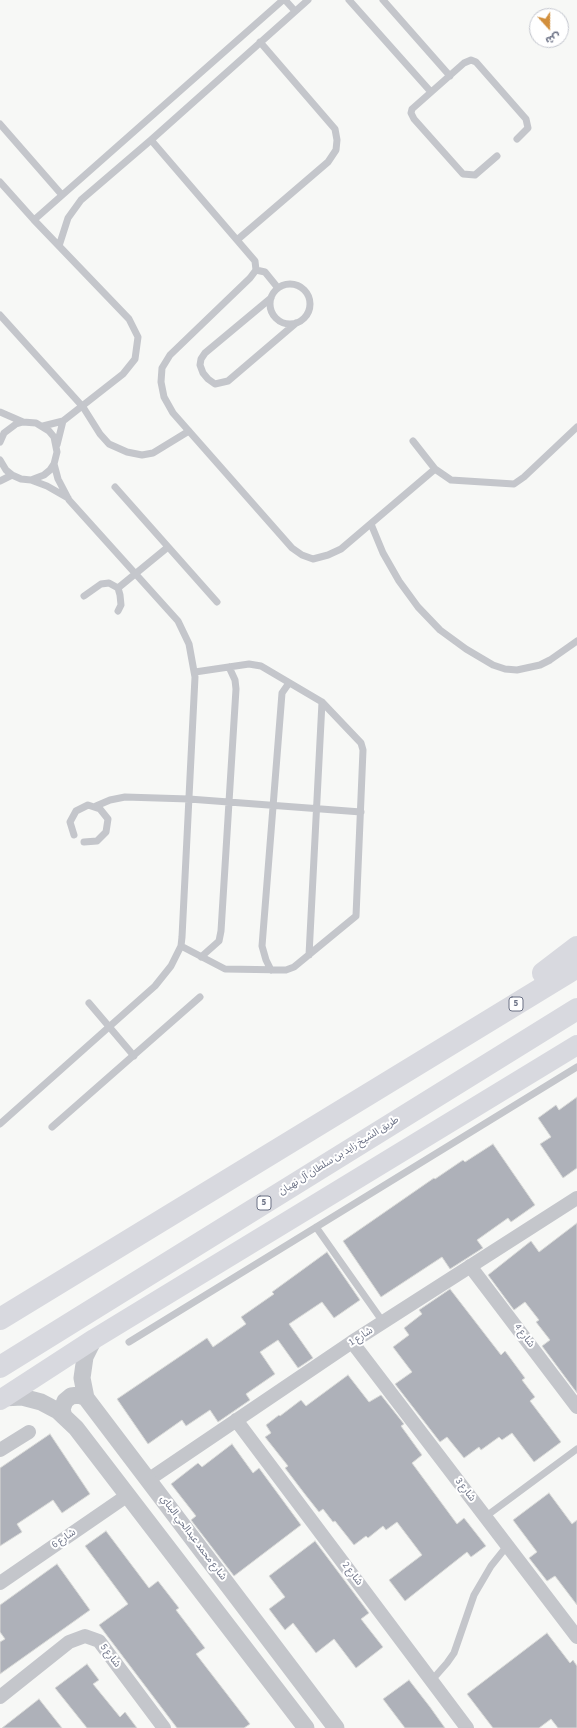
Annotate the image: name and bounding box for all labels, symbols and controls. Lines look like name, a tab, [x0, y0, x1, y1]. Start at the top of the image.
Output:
north arrow	[529, 8, 569, 48]
text: ش	[543, 29, 563, 48]
road number: 5	[509, 997, 523, 1011]
street label: طريق الشيخ زايد بن سلطان آل نهيان	[277, 1114, 401, 1198]
road number: 5	[257, 1196, 271, 1210]
street label: شارع 4	[511, 1322, 537, 1350]
street label: شارع 1	[347, 1325, 375, 1349]
street label: شارع 3	[452, 1476, 478, 1504]
street label: شارع محمد عبدالحي البناي	[157, 1493, 229, 1583]
street label: شارع 6	[50, 1527, 78, 1551]
street label: شارع 2	[339, 1560, 365, 1588]
street label: شارع 5	[97, 1642, 123, 1670]

